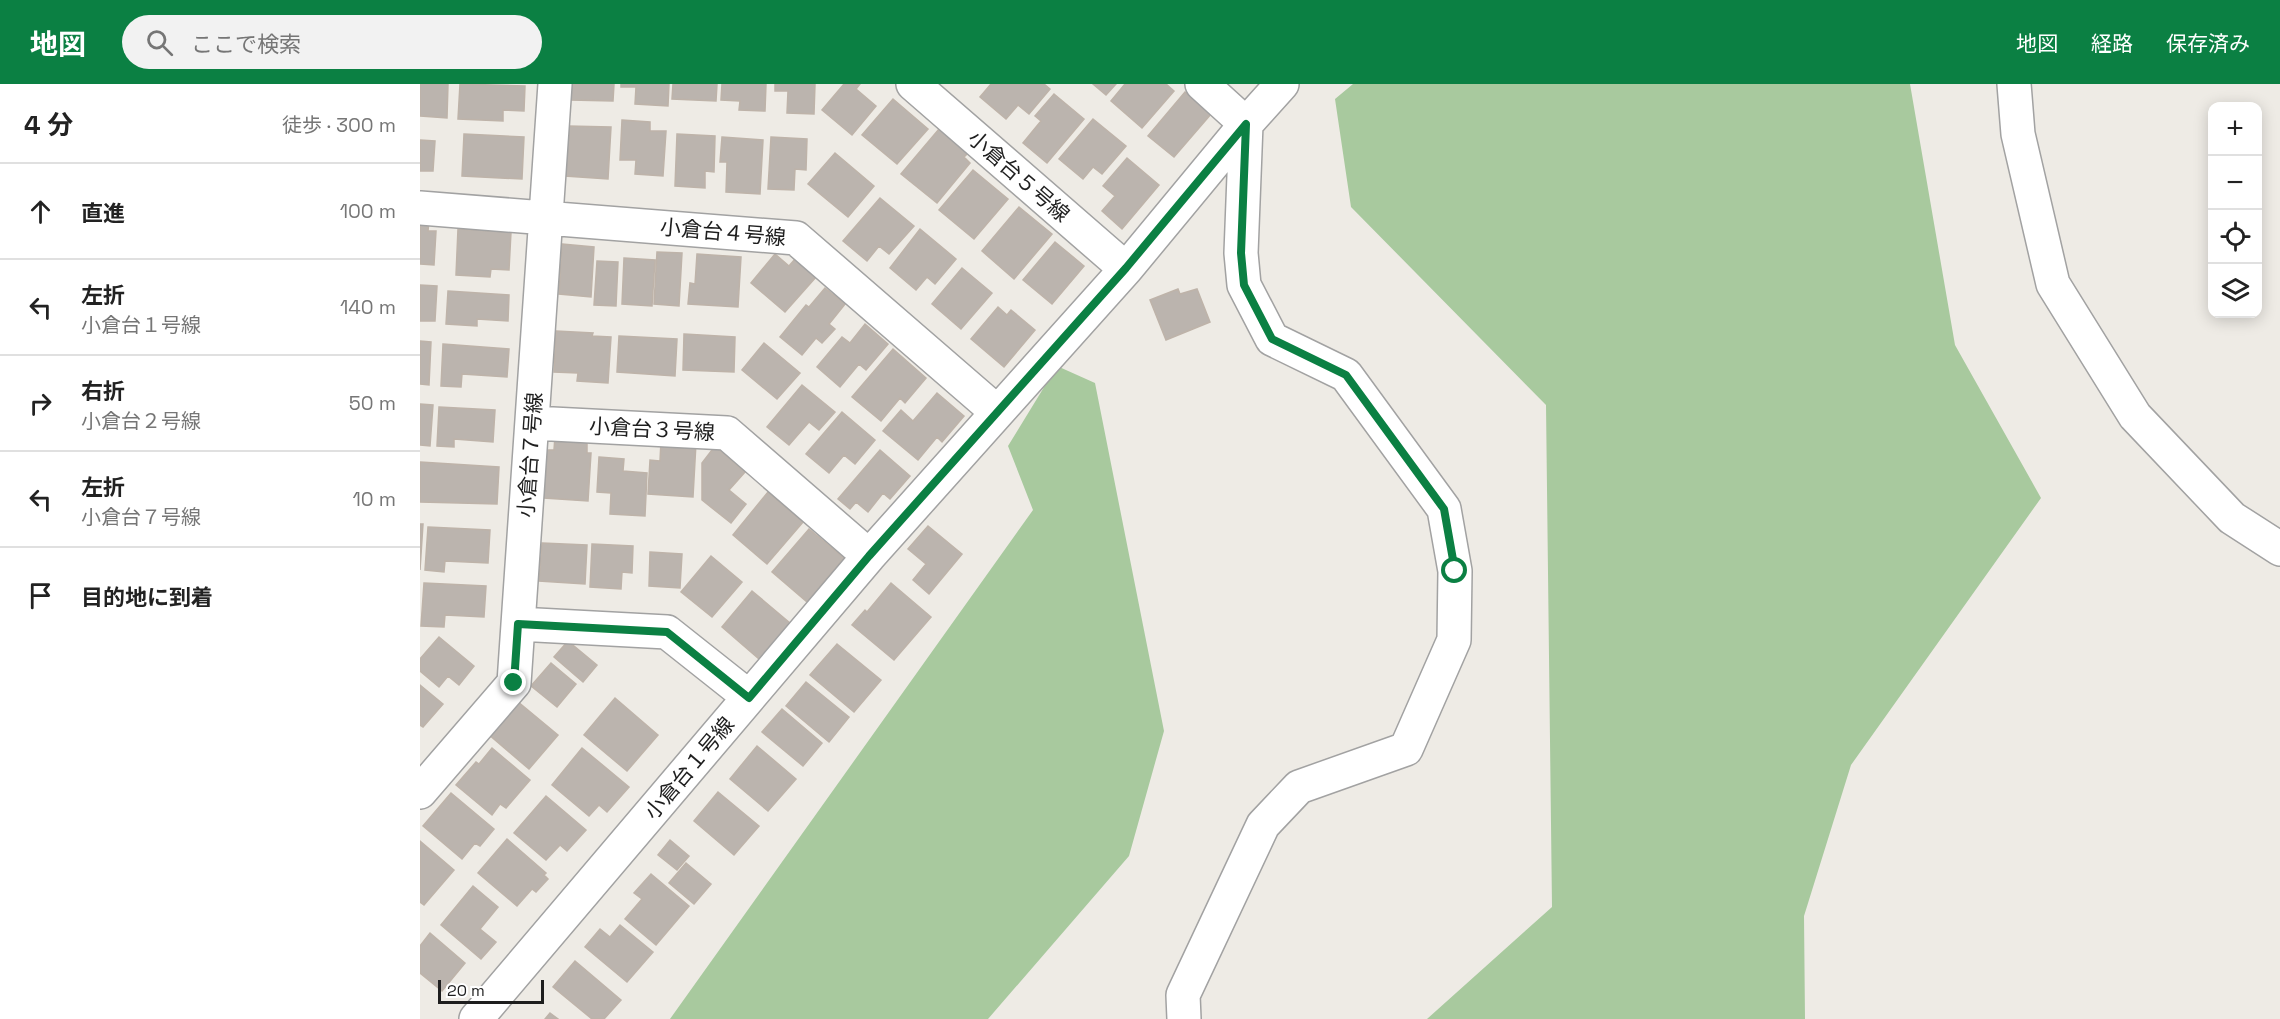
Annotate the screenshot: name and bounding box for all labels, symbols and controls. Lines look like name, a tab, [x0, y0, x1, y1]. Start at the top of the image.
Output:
search box	[122, 15, 542, 69]
text: 地図	[30, 26, 86, 62]
icon: search	[143, 26, 176, 59]
text: ここで検索	[191, 30, 301, 58]
text: 地図	[2016, 30, 2058, 57]
text: 経路	[2091, 30, 2133, 57]
text: 保存済み	[2166, 30, 2250, 57]
map controls	[2208, 102, 2262, 318]
button: +	[2208, 102, 2262, 156]
text: 4 分	[24, 108, 73, 142]
text: 徒歩 · 300 m	[282, 112, 396, 138]
street label: 小倉台５号線	[963, 124, 1075, 228]
button: −	[2208, 156, 2262, 210]
icon: ahead	[24, 195, 57, 228]
text: 100 m	[340, 198, 396, 224]
text: 直進	[81, 199, 125, 227]
button: locate	[2208, 210, 2262, 264]
street label: 小倉台４号線	[659, 213, 787, 251]
button: layers	[2208, 264, 2262, 318]
text: 左折	[81, 281, 125, 309]
icon: left	[24, 291, 57, 324]
text: 140 m	[340, 294, 396, 320]
text: 小倉台１号線	[81, 312, 201, 338]
text: 右折	[81, 377, 125, 405]
icon: right	[24, 387, 57, 420]
text: 50 m	[349, 390, 396, 416]
street label: 小倉台７号線	[512, 391, 548, 519]
text: 小倉台２号線	[81, 408, 201, 434]
street label: 小倉台３号線	[588, 412, 716, 446]
text: 左折	[81, 473, 125, 501]
icon: left	[24, 483, 57, 516]
text: 10 m	[352, 486, 396, 512]
text: 小倉台７号線	[81, 504, 201, 530]
route start	[1441, 557, 1467, 583]
icon: arrive	[24, 579, 57, 612]
text: 目的地に到着	[81, 583, 213, 611]
route end	[500, 669, 526, 695]
street label: 小倉台１号線	[638, 711, 740, 825]
scale bar	[438, 977, 544, 1004]
text: 20 m	[447, 980, 485, 1001]

